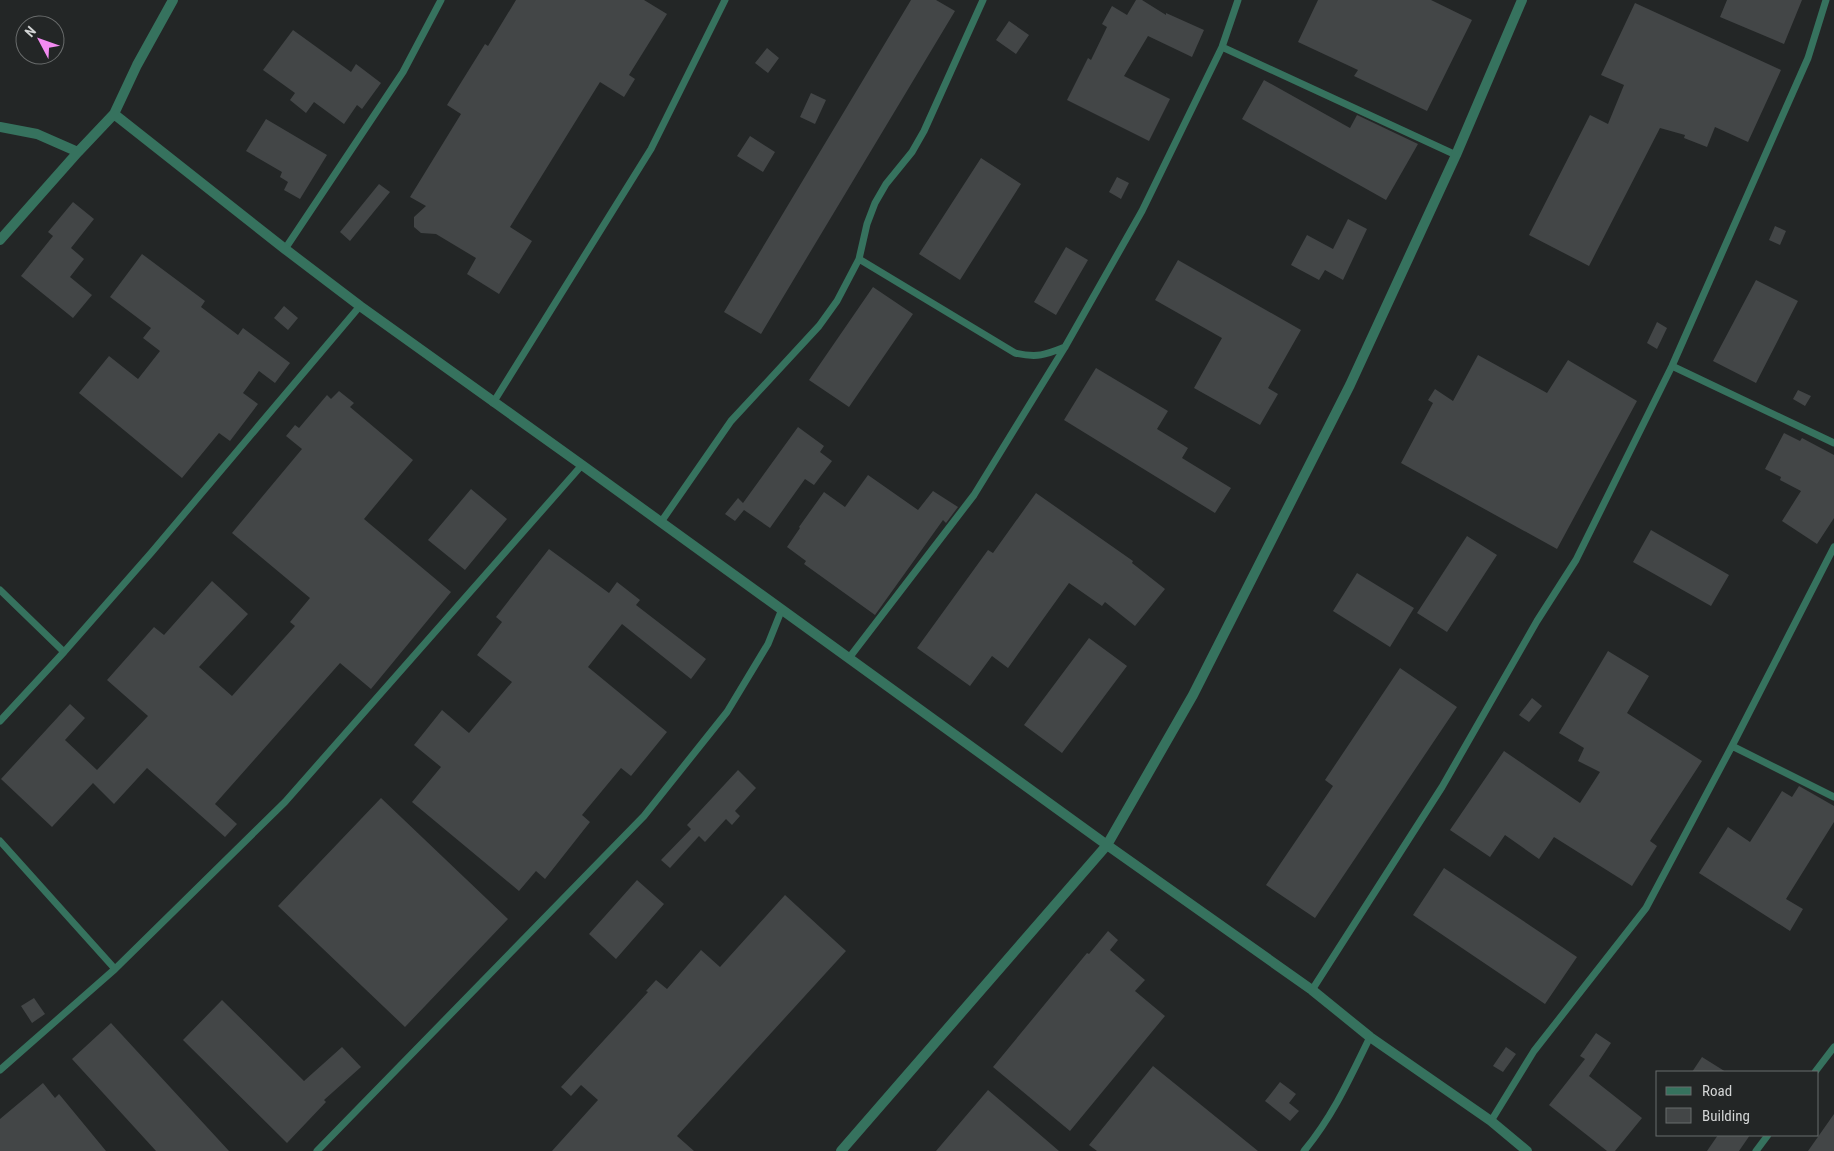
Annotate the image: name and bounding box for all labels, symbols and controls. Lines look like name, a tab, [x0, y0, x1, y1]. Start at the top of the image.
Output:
north arrow	[15, 15, 65, 65]
text: N	[21, 23, 39, 40]
legend	[1656, 1071, 1819, 1136]
text: Road	[1702, 1082, 1732, 1100]
text: Building	[1702, 1107, 1750, 1125]

